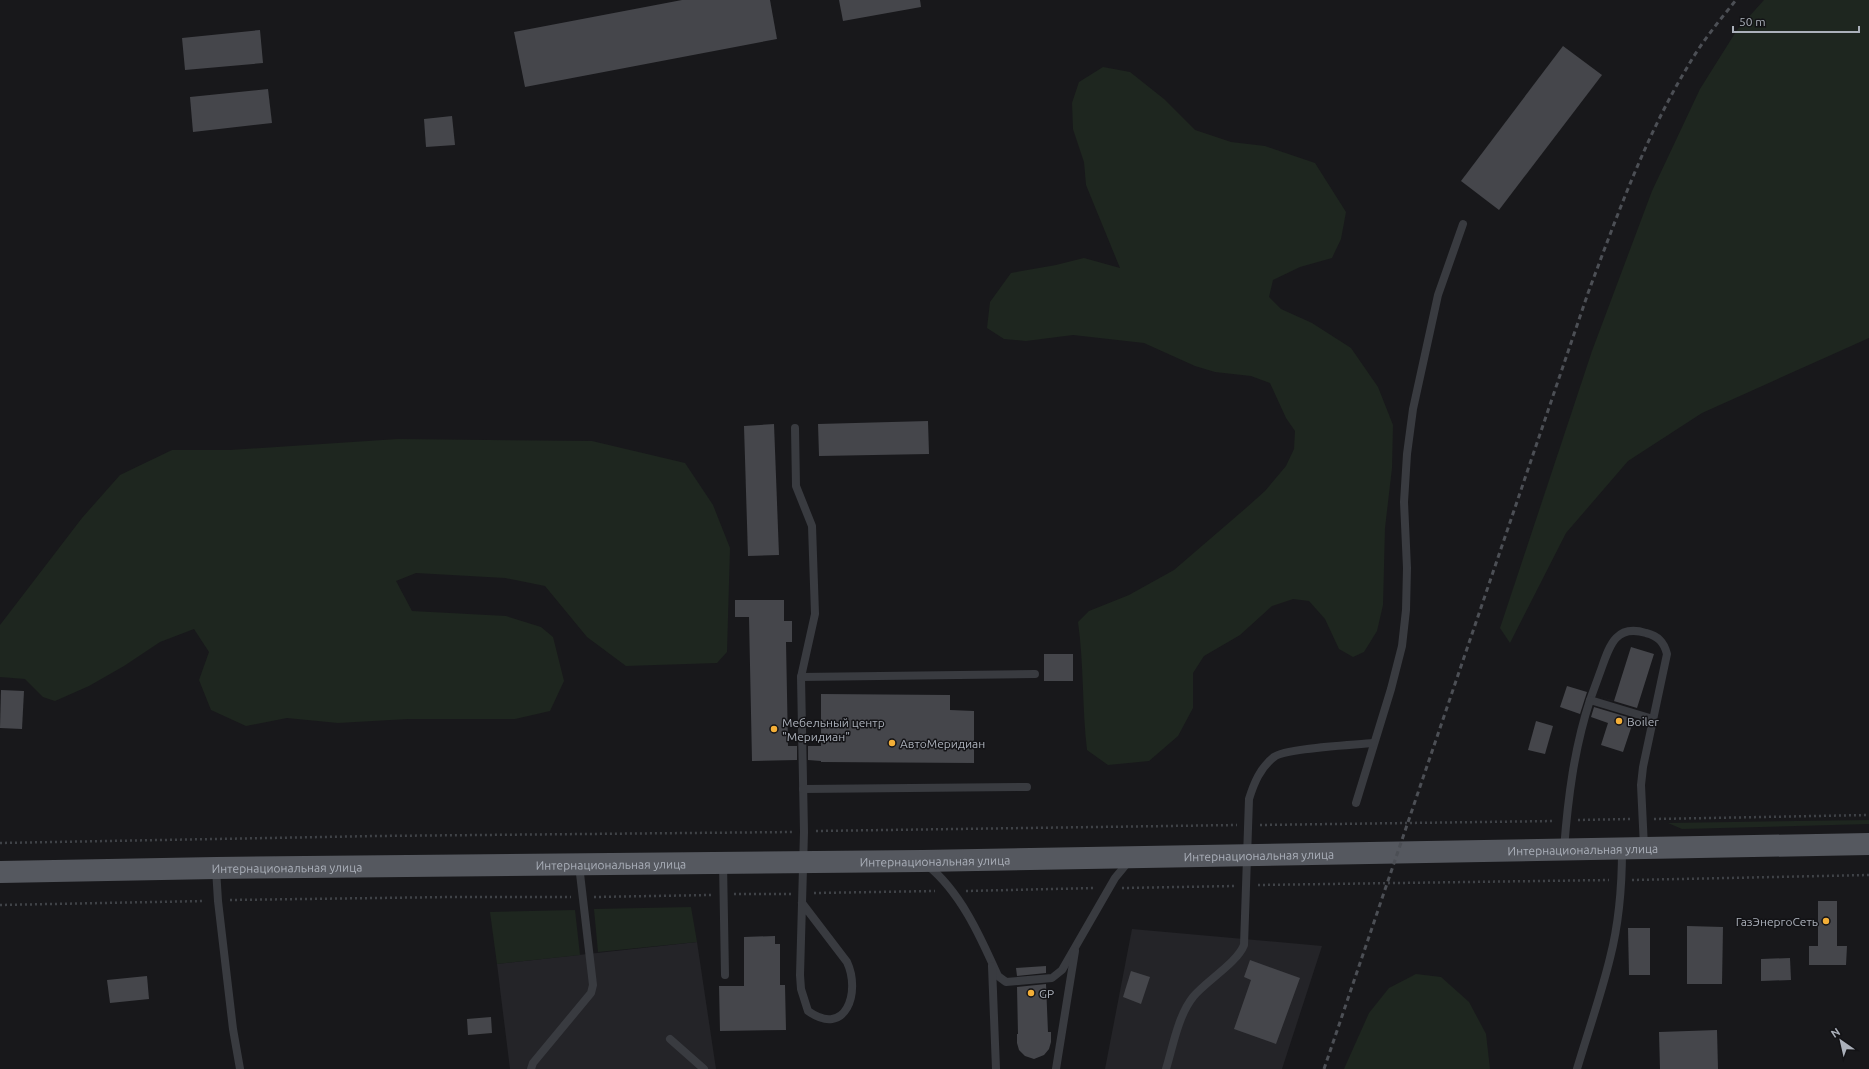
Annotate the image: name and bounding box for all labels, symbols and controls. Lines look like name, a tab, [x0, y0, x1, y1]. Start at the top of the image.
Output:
scale bar	[1733, 8, 1859, 34]
text: 50 m	[1739, 15, 1766, 28]
place label: Boiler	[1627, 715, 1659, 728]
place label: Мебельный центр "Меридиан"	[782, 716, 885, 743]
marker: Boiler	[1614, 716, 1624, 726]
marker: Мебельный центр "Меридиан"	[769, 724, 779, 734]
place label: АвтоМеридиан	[900, 737, 985, 750]
marker: АвтоМеридиан	[887, 738, 897, 748]
street label: Интернациональная улица	[1507, 841, 1658, 857]
street label: Интернациональная улица	[1183, 847, 1334, 863]
street label: Интернациональная улица	[860, 853, 1010, 868]
street label: Интернациональная улица	[536, 857, 686, 871]
street label: Интернациональная улица	[212, 860, 362, 875]
place label: ГазЭнергоСеть	[1736, 915, 1818, 928]
marker: ГазЭнергоСеть	[1821, 916, 1831, 926]
place label: GP	[1039, 987, 1054, 1000]
marker: GP	[1026, 988, 1036, 998]
north arrow	[1821, 1021, 1861, 1061]
text: N	[1829, 1025, 1842, 1040]

